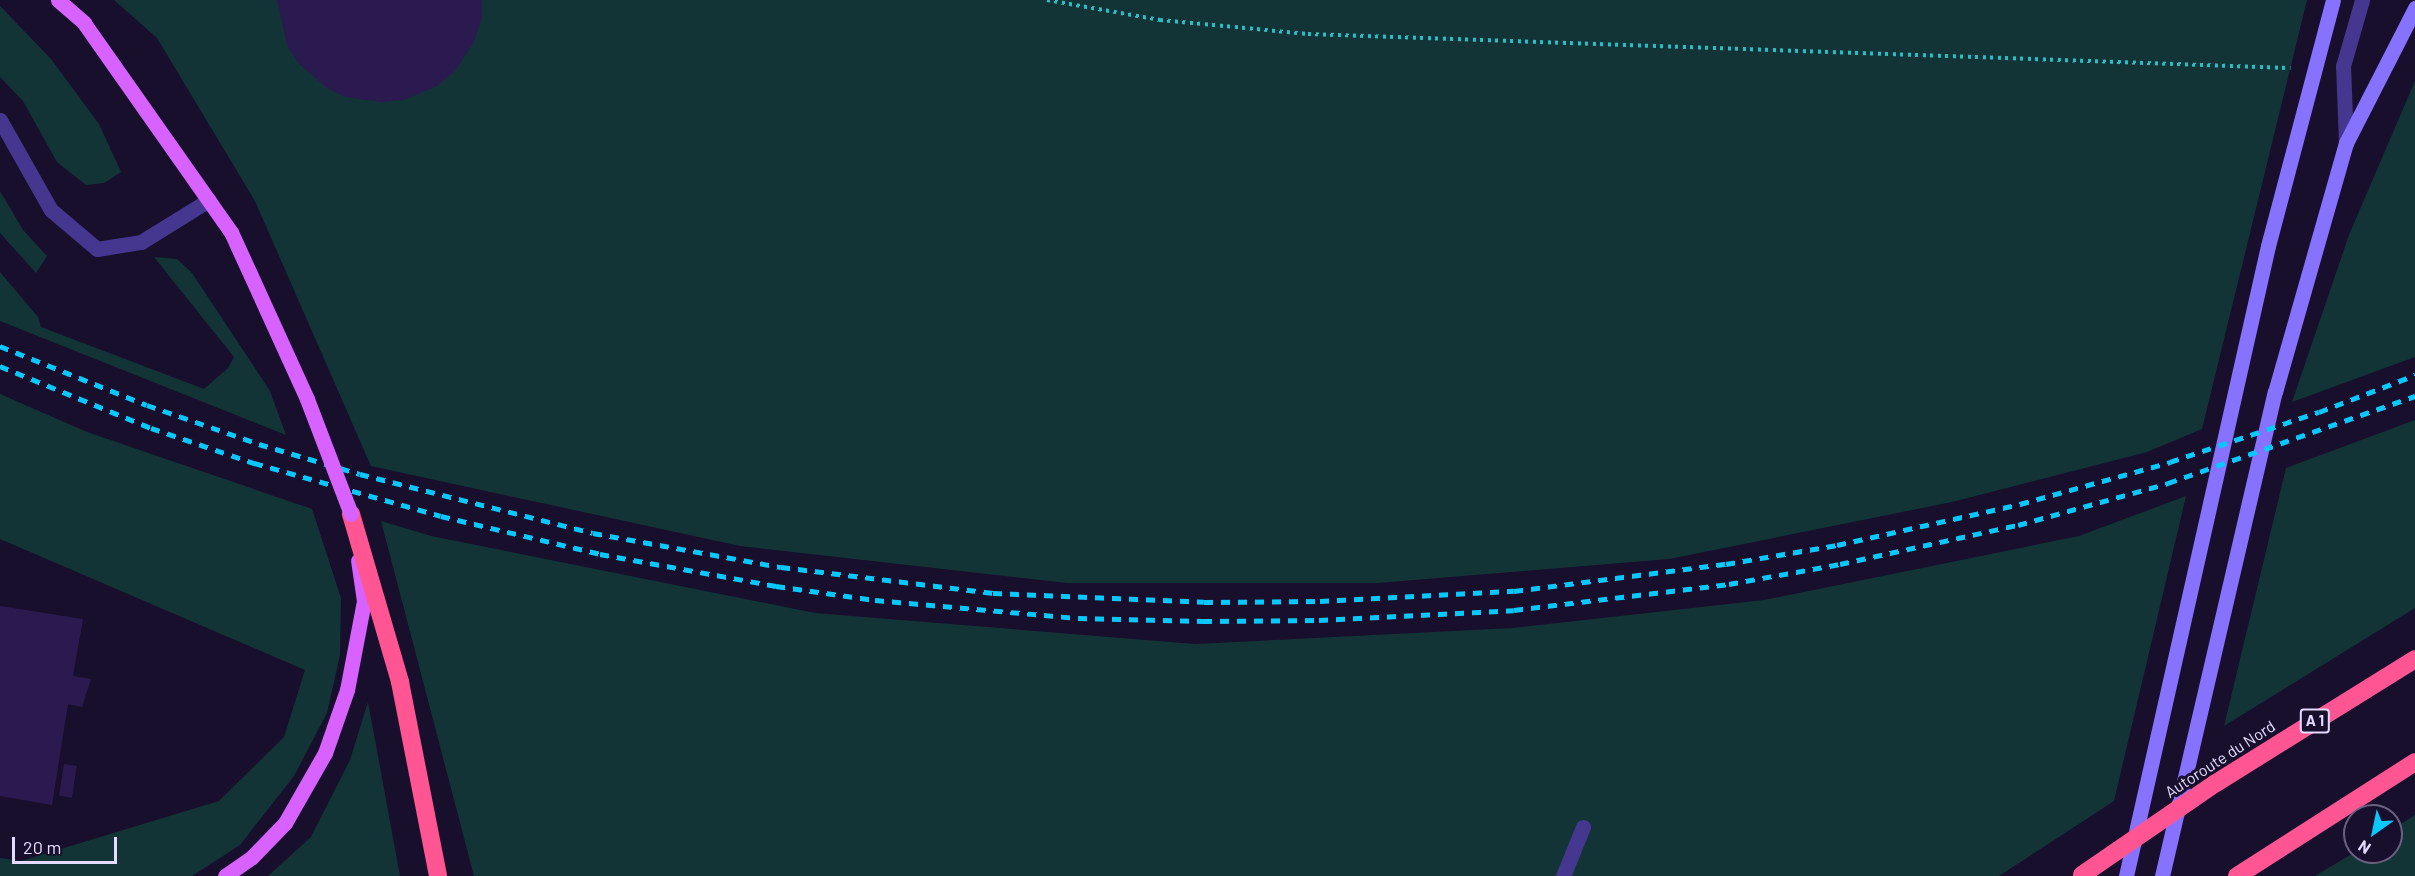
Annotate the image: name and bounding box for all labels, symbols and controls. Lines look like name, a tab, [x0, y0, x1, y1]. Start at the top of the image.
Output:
road number: A 1	[2298, 709, 2332, 733]
street label: Autoroute du Nord	[2161, 716, 2279, 802]
north arrow	[2343, 804, 2403, 864]
scale bar	[15, 825, 120, 863]
text: 20 m	[23, 836, 61, 858]
text: N	[2354, 837, 2374, 859]

